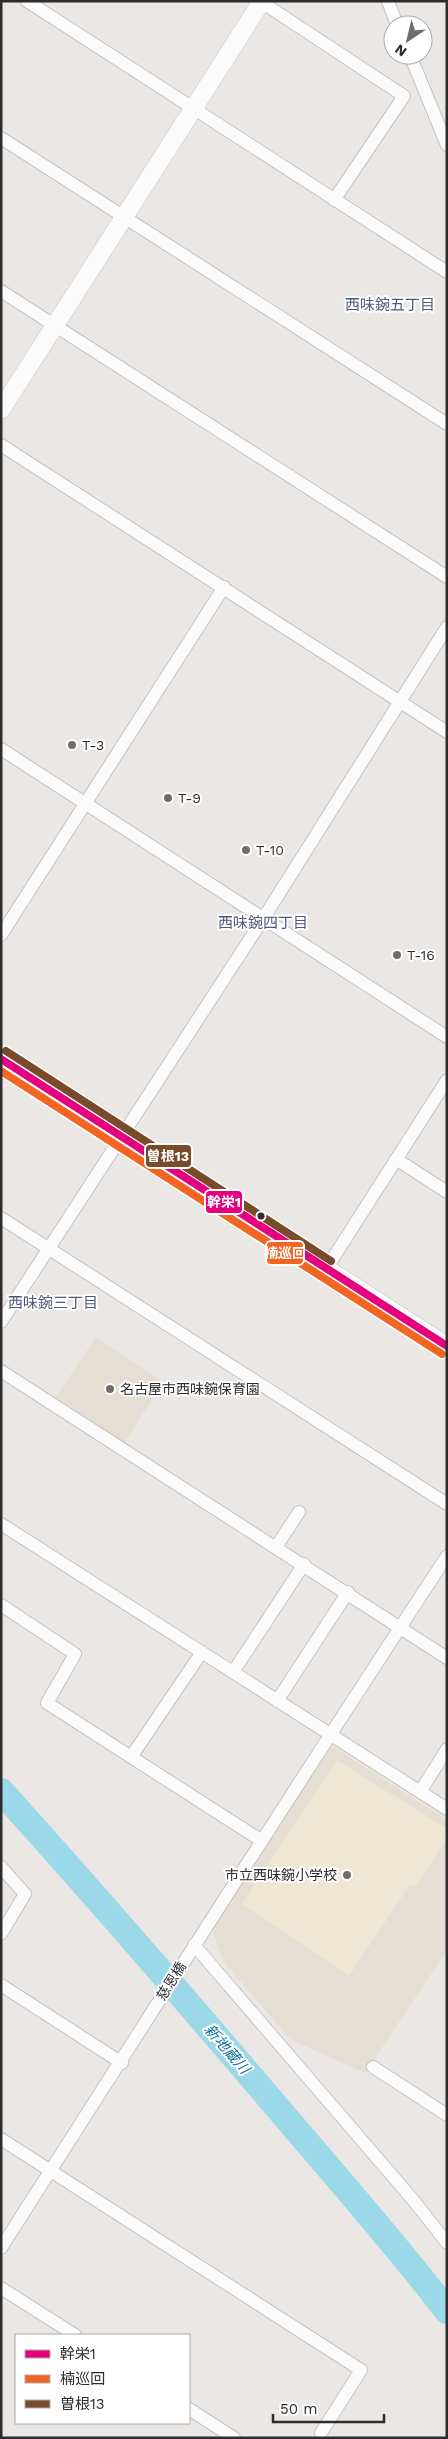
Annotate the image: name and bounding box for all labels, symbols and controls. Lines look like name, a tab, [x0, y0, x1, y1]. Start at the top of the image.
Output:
north arrow	[383, 15, 433, 65]
text: N	[392, 41, 409, 60]
district label: 西味鋺五丁目	[345, 296, 435, 314]
place label: T-3	[82, 737, 104, 753]
marker: T-3	[66, 739, 78, 751]
place label: T-9	[178, 790, 201, 806]
marker: T-9	[162, 792, 174, 804]
place label: T-10	[256, 842, 284, 858]
marker: T-10	[240, 844, 252, 856]
district label: 西味鋺四丁目	[218, 914, 308, 932]
place label: T-16	[407, 947, 435, 963]
marker: T-16	[391, 949, 403, 961]
line badge: 曽根13	[145, 1144, 192, 1168]
text: 曽根13	[147, 1148, 189, 1164]
line badge: 幹栄1	[205, 1190, 243, 1214]
text: 幹栄1	[207, 1194, 241, 1210]
unlabelled marker	[256, 1211, 266, 1221]
line badge: 楠巡回	[266, 1241, 304, 1265]
text: 楠巡回	[264, 1245, 306, 1261]
district label: 西味鋺三丁目	[8, 1294, 98, 1312]
place label: 名古屋市西味鋺保育園	[120, 1381, 260, 1397]
marker: 名古屋市西味鋺保育園	[104, 1383, 116, 1395]
place label: 市立西味鋺小学校	[225, 1867, 337, 1883]
marker: 市立西味鋺小学校	[341, 1869, 353, 1881]
street label: 慈恩橋	[153, 1959, 189, 2003]
water label: 新地蔵川	[201, 2020, 255, 2079]
legend	[15, 2334, 190, 2424]
text: 幹栄1	[60, 2345, 96, 2363]
text: 楠巡回	[60, 2370, 105, 2388]
scale bar	[273, 2392, 384, 2424]
text: 曽根13	[60, 2395, 105, 2413]
text: 50 m	[280, 2400, 317, 2418]

